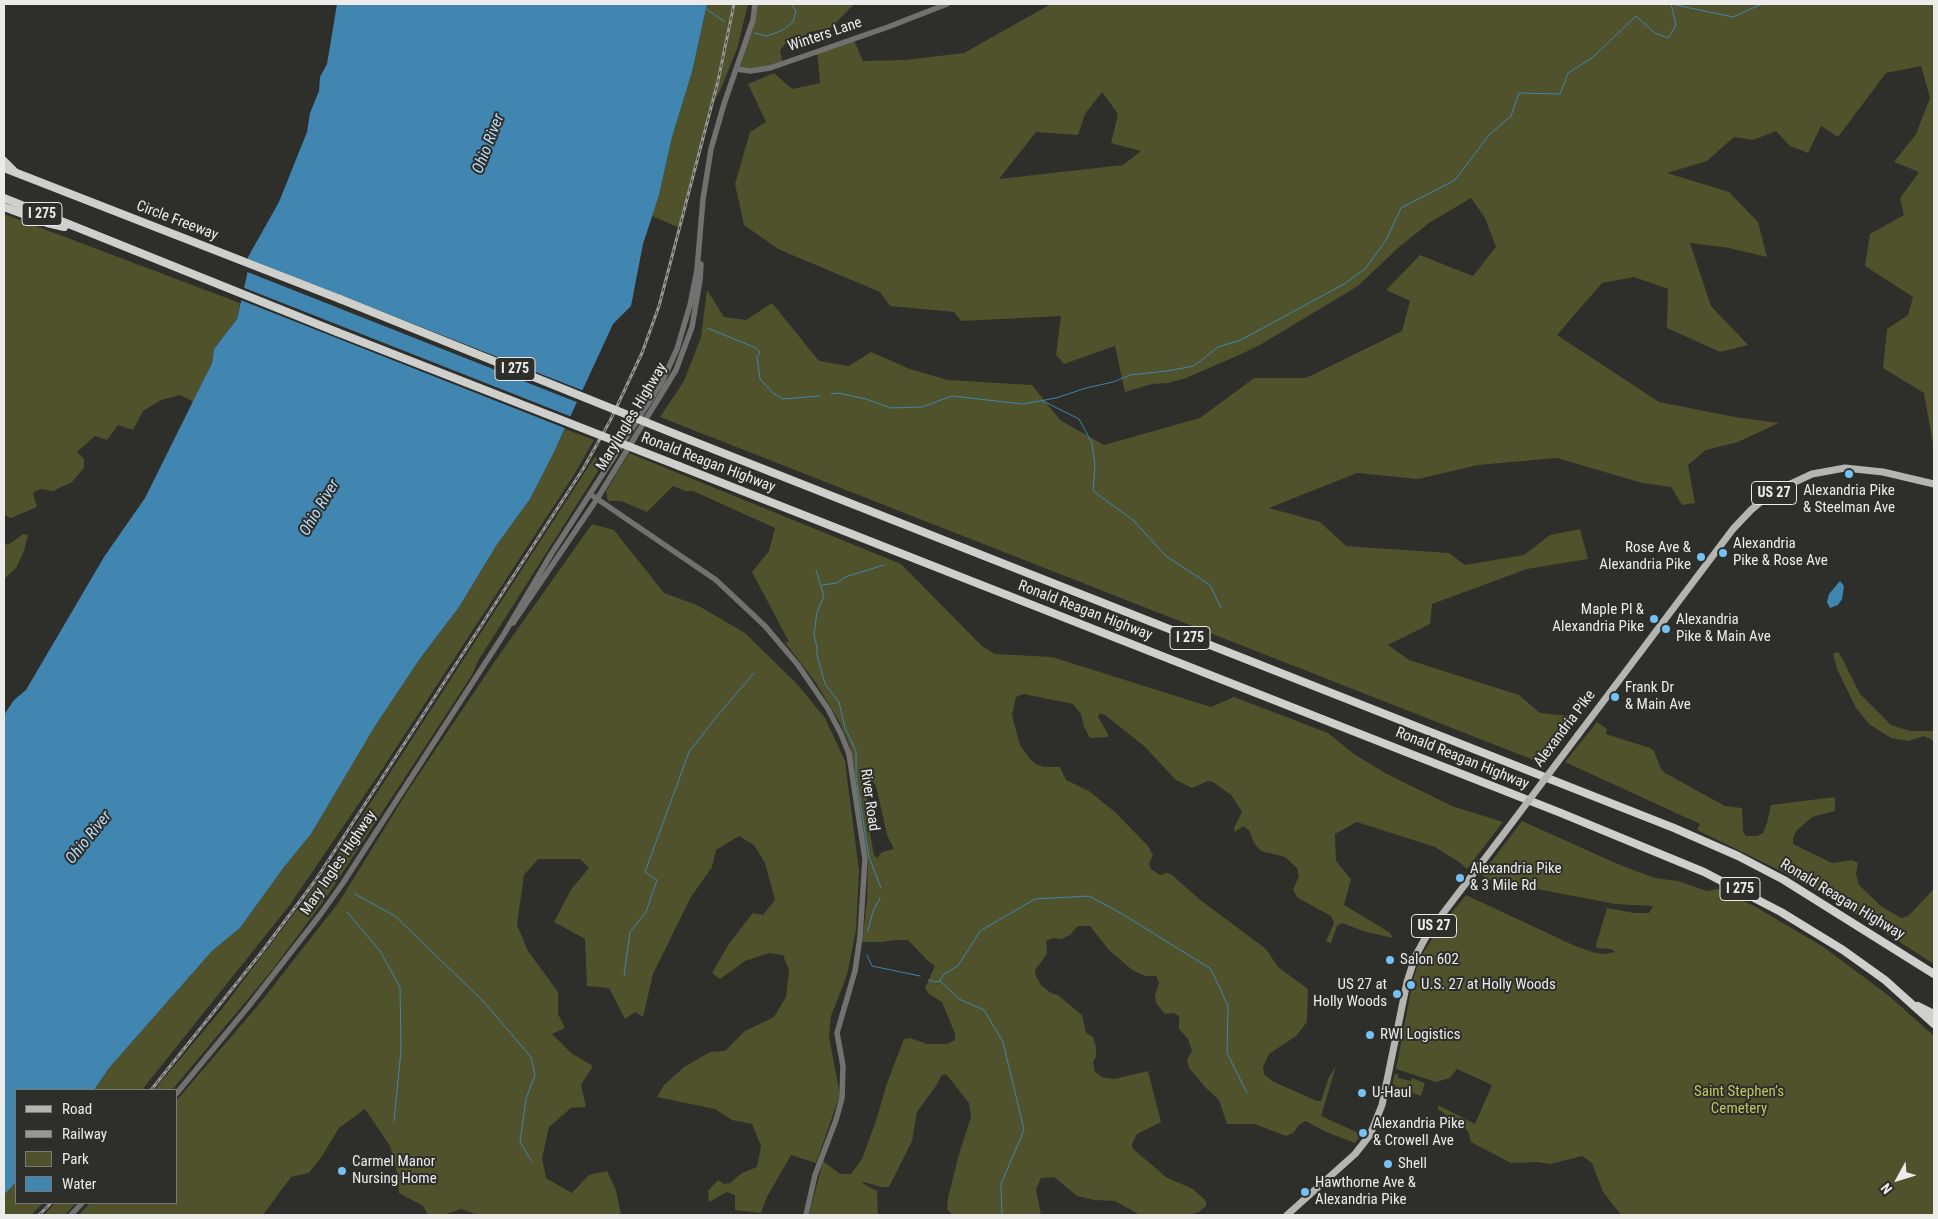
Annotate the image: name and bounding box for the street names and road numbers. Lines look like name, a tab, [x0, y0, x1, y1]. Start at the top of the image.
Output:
street label: Winters Lane	[786, 14, 864, 56]
street label: Circle Freeway	[134, 197, 220, 245]
road number: I 275	[22, 202, 62, 225]
road number: I 275	[495, 358, 535, 380]
street label: Mary Ingles Highway	[593, 360, 671, 474]
street label: Ronald Reagan Highway	[638, 429, 778, 497]
road number: US 27	[1752, 482, 1796, 504]
street label: Ronald Reagan Highway	[1015, 577, 1155, 645]
road number: I 275	[1170, 626, 1210, 650]
street label: Alexandria Pike	[1530, 687, 1600, 771]
street label: Ronald Reagan Highway	[1393, 724, 1531, 794]
street label: River Road	[856, 768, 882, 832]
street label: Mary Ingles Highway	[297, 807, 381, 919]
street label: Ronald Reagan Highway	[1776, 856, 1908, 944]
road number: I 275	[1720, 878, 1760, 901]
road number: US 27	[1412, 914, 1456, 938]

